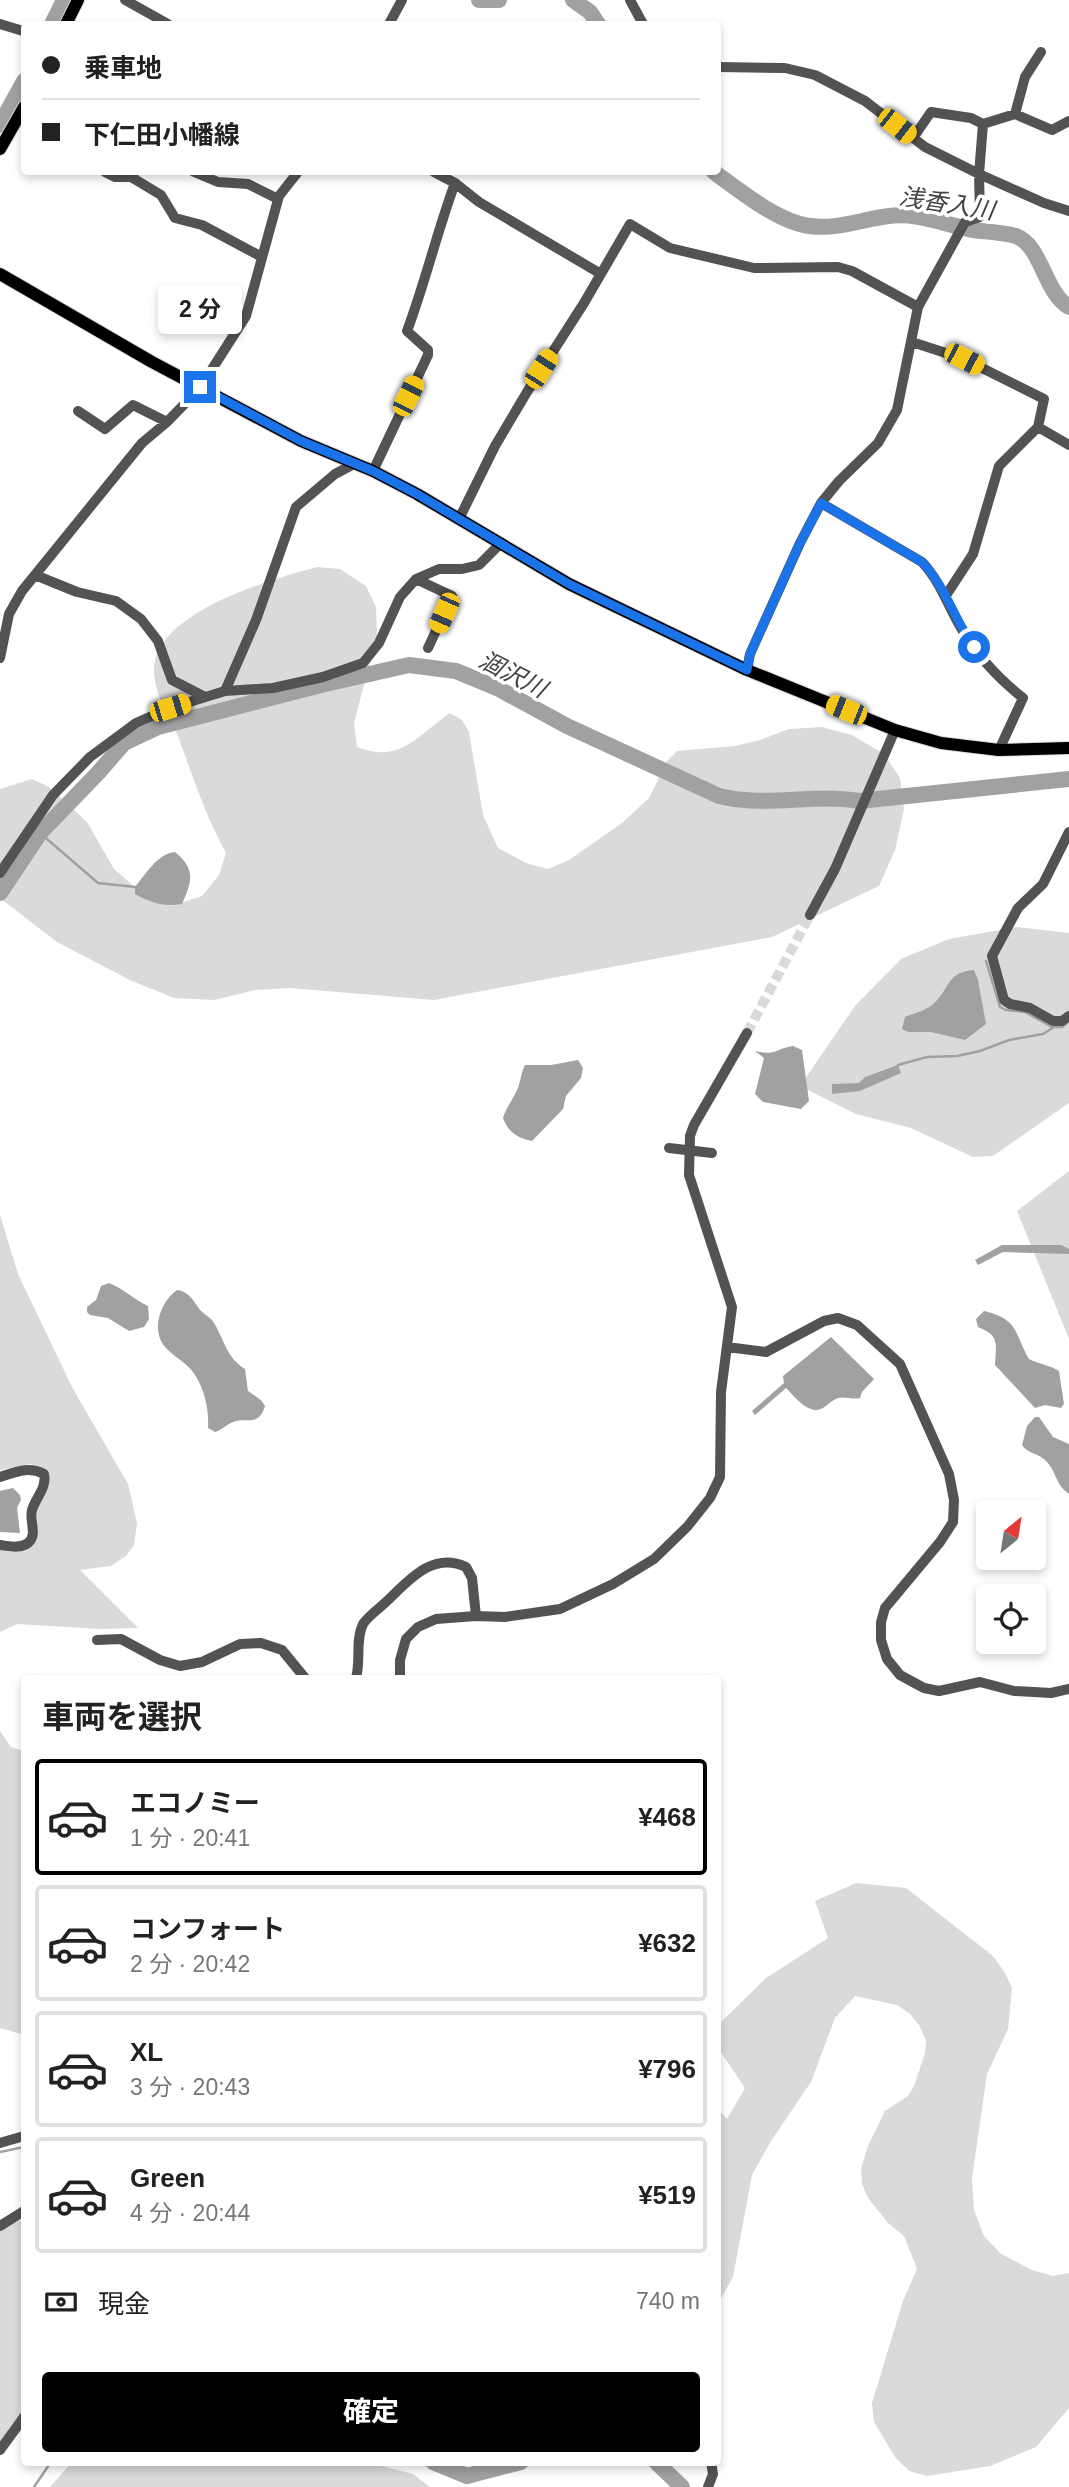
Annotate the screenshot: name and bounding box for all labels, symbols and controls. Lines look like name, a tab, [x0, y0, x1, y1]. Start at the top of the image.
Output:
text: 乗車地	[84, 53, 162, 83]
car	[874, 105, 921, 147]
text: 下仁田小幡線	[84, 120, 240, 150]
water label: 浅香入川	[897, 182, 999, 224]
callout: 2 分	[158, 286, 242, 334]
text: 2 分	[179, 296, 221, 322]
car	[941, 340, 988, 378]
car	[521, 346, 562, 392]
route end	[184, 371, 216, 403]
car	[390, 373, 427, 419]
car	[426, 590, 463, 636]
route start	[958, 631, 990, 663]
water label: 涸沢川	[475, 646, 554, 704]
car	[147, 692, 194, 724]
car	[823, 692, 870, 728]
north arrow	[976, 1500, 1046, 1570]
map controls	[976, 1500, 1046, 1654]
button: locate	[976, 1584, 1046, 1654]
text: 車両を選択	[42, 1699, 202, 1735]
icon: car	[46, 1786, 109, 1849]
text: エコノミー	[130, 1788, 260, 1818]
text: ¥468	[638, 1802, 696, 1832]
text: 1 分 · 20:41	[130, 1825, 250, 1851]
icon: car	[46, 1912, 109, 1975]
text: コンフォート	[130, 1914, 285, 1944]
text: ¥632	[638, 1928, 696, 1958]
text: 2 分 · 20:42	[130, 1951, 250, 1977]
text: XL	[130, 2037, 163, 2067]
icon: car	[46, 2038, 109, 2101]
text: ¥796	[638, 2054, 696, 2084]
text: 3 分 · 20:43	[130, 2074, 250, 2100]
text: Green	[130, 2163, 205, 2193]
icon: car	[46, 2164, 109, 2227]
text: ¥519	[638, 2180, 696, 2210]
text: 4 分 · 20:44	[130, 2200, 250, 2226]
icon: cash	[42, 2283, 80, 2321]
text: 740 m	[636, 2288, 700, 2314]
text: 現金	[98, 2289, 150, 2319]
button: 確定	[42, 2372, 700, 2452]

